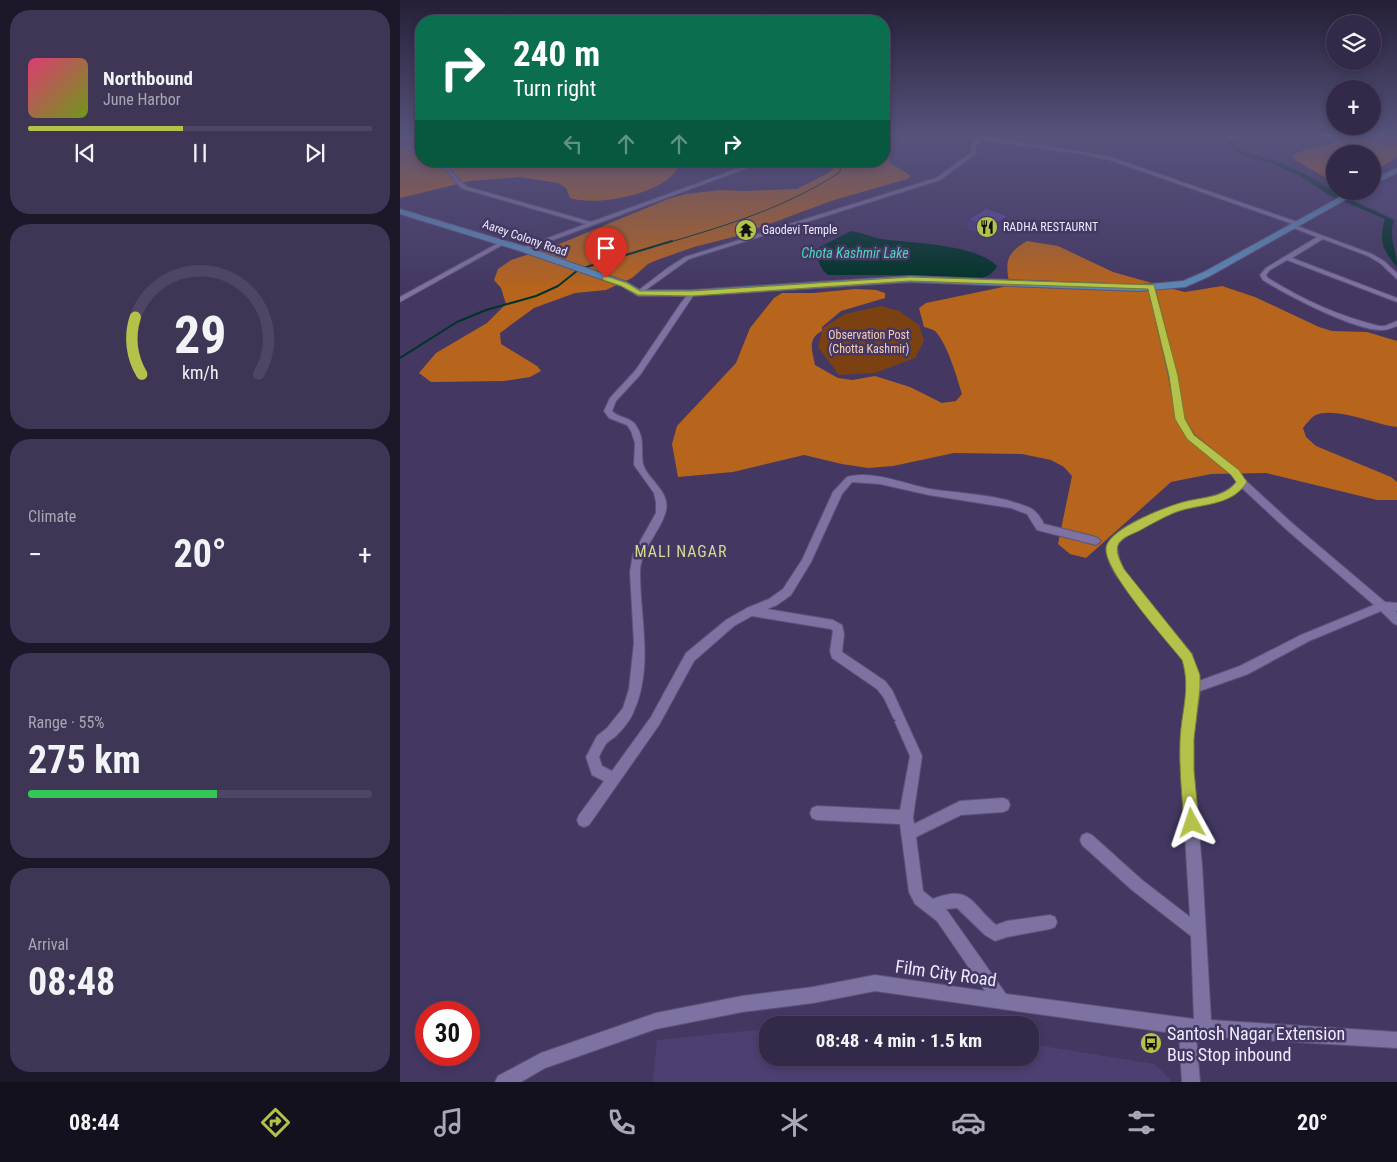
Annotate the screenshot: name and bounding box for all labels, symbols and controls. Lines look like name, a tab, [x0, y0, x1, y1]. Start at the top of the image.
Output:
map controls	[1326, 15, 1381, 200]
button: layers	[1326, 15, 1381, 70]
text: 240 m	[513, 34, 600, 75]
icon: right	[430, 35, 495, 100]
text: Northbound	[103, 67, 193, 90]
text: Turn right	[513, 76, 596, 101]
button: +	[1326, 80, 1381, 135]
text: June Harbor	[103, 90, 181, 109]
icon: left	[559, 130, 587, 158]
icon: ahead	[612, 130, 640, 158]
icon: ahead	[665, 130, 693, 158]
icon: right	[718, 130, 746, 158]
icon: previous	[71, 139, 99, 167]
icon: pause	[186, 139, 214, 167]
icon: next	[301, 139, 329, 167]
button: −	[1326, 145, 1381, 200]
restaurant icon: RADHA RESTAURNT	[975, 215, 999, 239]
street label: Aarey Colony Road	[481, 217, 569, 259]
temple icon: Gaodevi Temple	[734, 218, 758, 242]
place label: RADHA RESTAURNT	[1003, 220, 1098, 234]
place label: Gaodevi Temple	[762, 223, 838, 237]
pin	[585, 227, 627, 278]
icon: arrive	[592, 234, 620, 262]
water label: Chota Kashmir Lake	[801, 245, 909, 261]
text: 29	[174, 305, 226, 366]
park label: Observation Post (Chotta Kashmir)	[828, 328, 910, 356]
text: km/h	[182, 362, 218, 383]
text: Climate	[28, 507, 76, 526]
text: 20°	[173, 532, 227, 576]
text: −	[28, 538, 42, 571]
text: +	[358, 538, 372, 571]
district label: MALI NAGAR	[634, 542, 728, 561]
text: Range · 55%	[28, 713, 104, 732]
text: 275 km	[28, 738, 141, 782]
position arrow	[1165, 796, 1217, 848]
text: Arrival	[28, 935, 69, 954]
street label: Film City Road	[894, 956, 998, 990]
text: 08:48	[28, 960, 115, 1004]
speed limit sign: 30	[415, 1001, 480, 1066]
place label: Santosh Nagar Extension Bus Stop inbound	[1167, 1023, 1345, 1065]
text: 08:48 · 4 min · 1.5 km	[816, 1029, 982, 1052]
bus stop icon: Santosh Nagar Extension Bus Stop inbound	[1139, 1031, 1163, 1055]
icon: directions	[258, 1105, 293, 1140]
icon: music	[431, 1105, 466, 1140]
icon: phone	[604, 1105, 639, 1140]
icon: climate	[777, 1105, 812, 1140]
icon: car	[951, 1105, 986, 1140]
icon: filters	[1124, 1105, 1159, 1140]
text: 08:44	[69, 1110, 120, 1135]
text: 20°	[1297, 1110, 1328, 1135]

